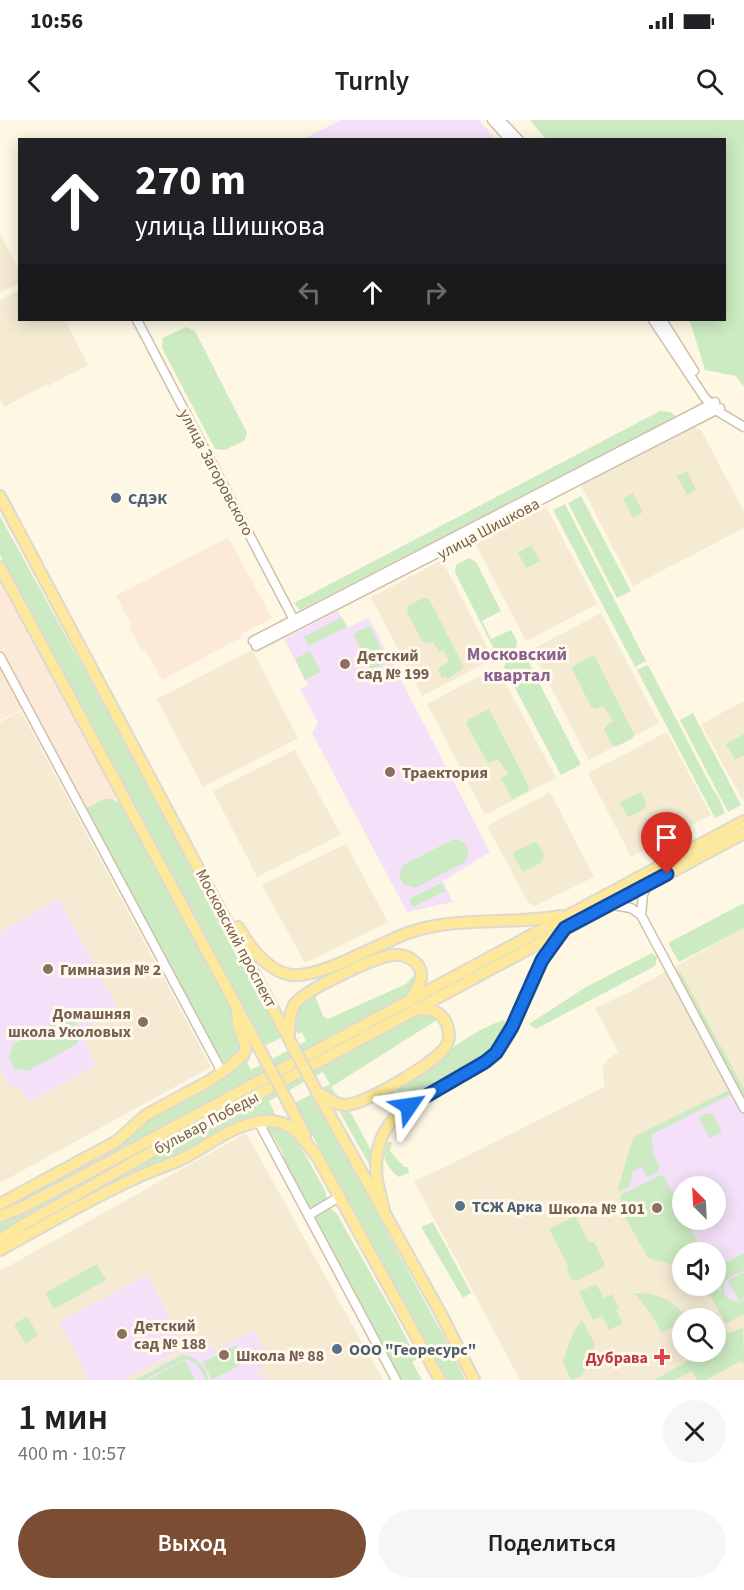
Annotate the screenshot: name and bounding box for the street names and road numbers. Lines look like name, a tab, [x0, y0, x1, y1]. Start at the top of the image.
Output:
street label: улица Загоровского	[173, 405, 259, 540]
street label: улица Шишкова	[434, 493, 543, 565]
street label: Московский проспект	[190, 865, 282, 1012]
street label: бульвар Победы	[150, 1086, 263, 1160]

